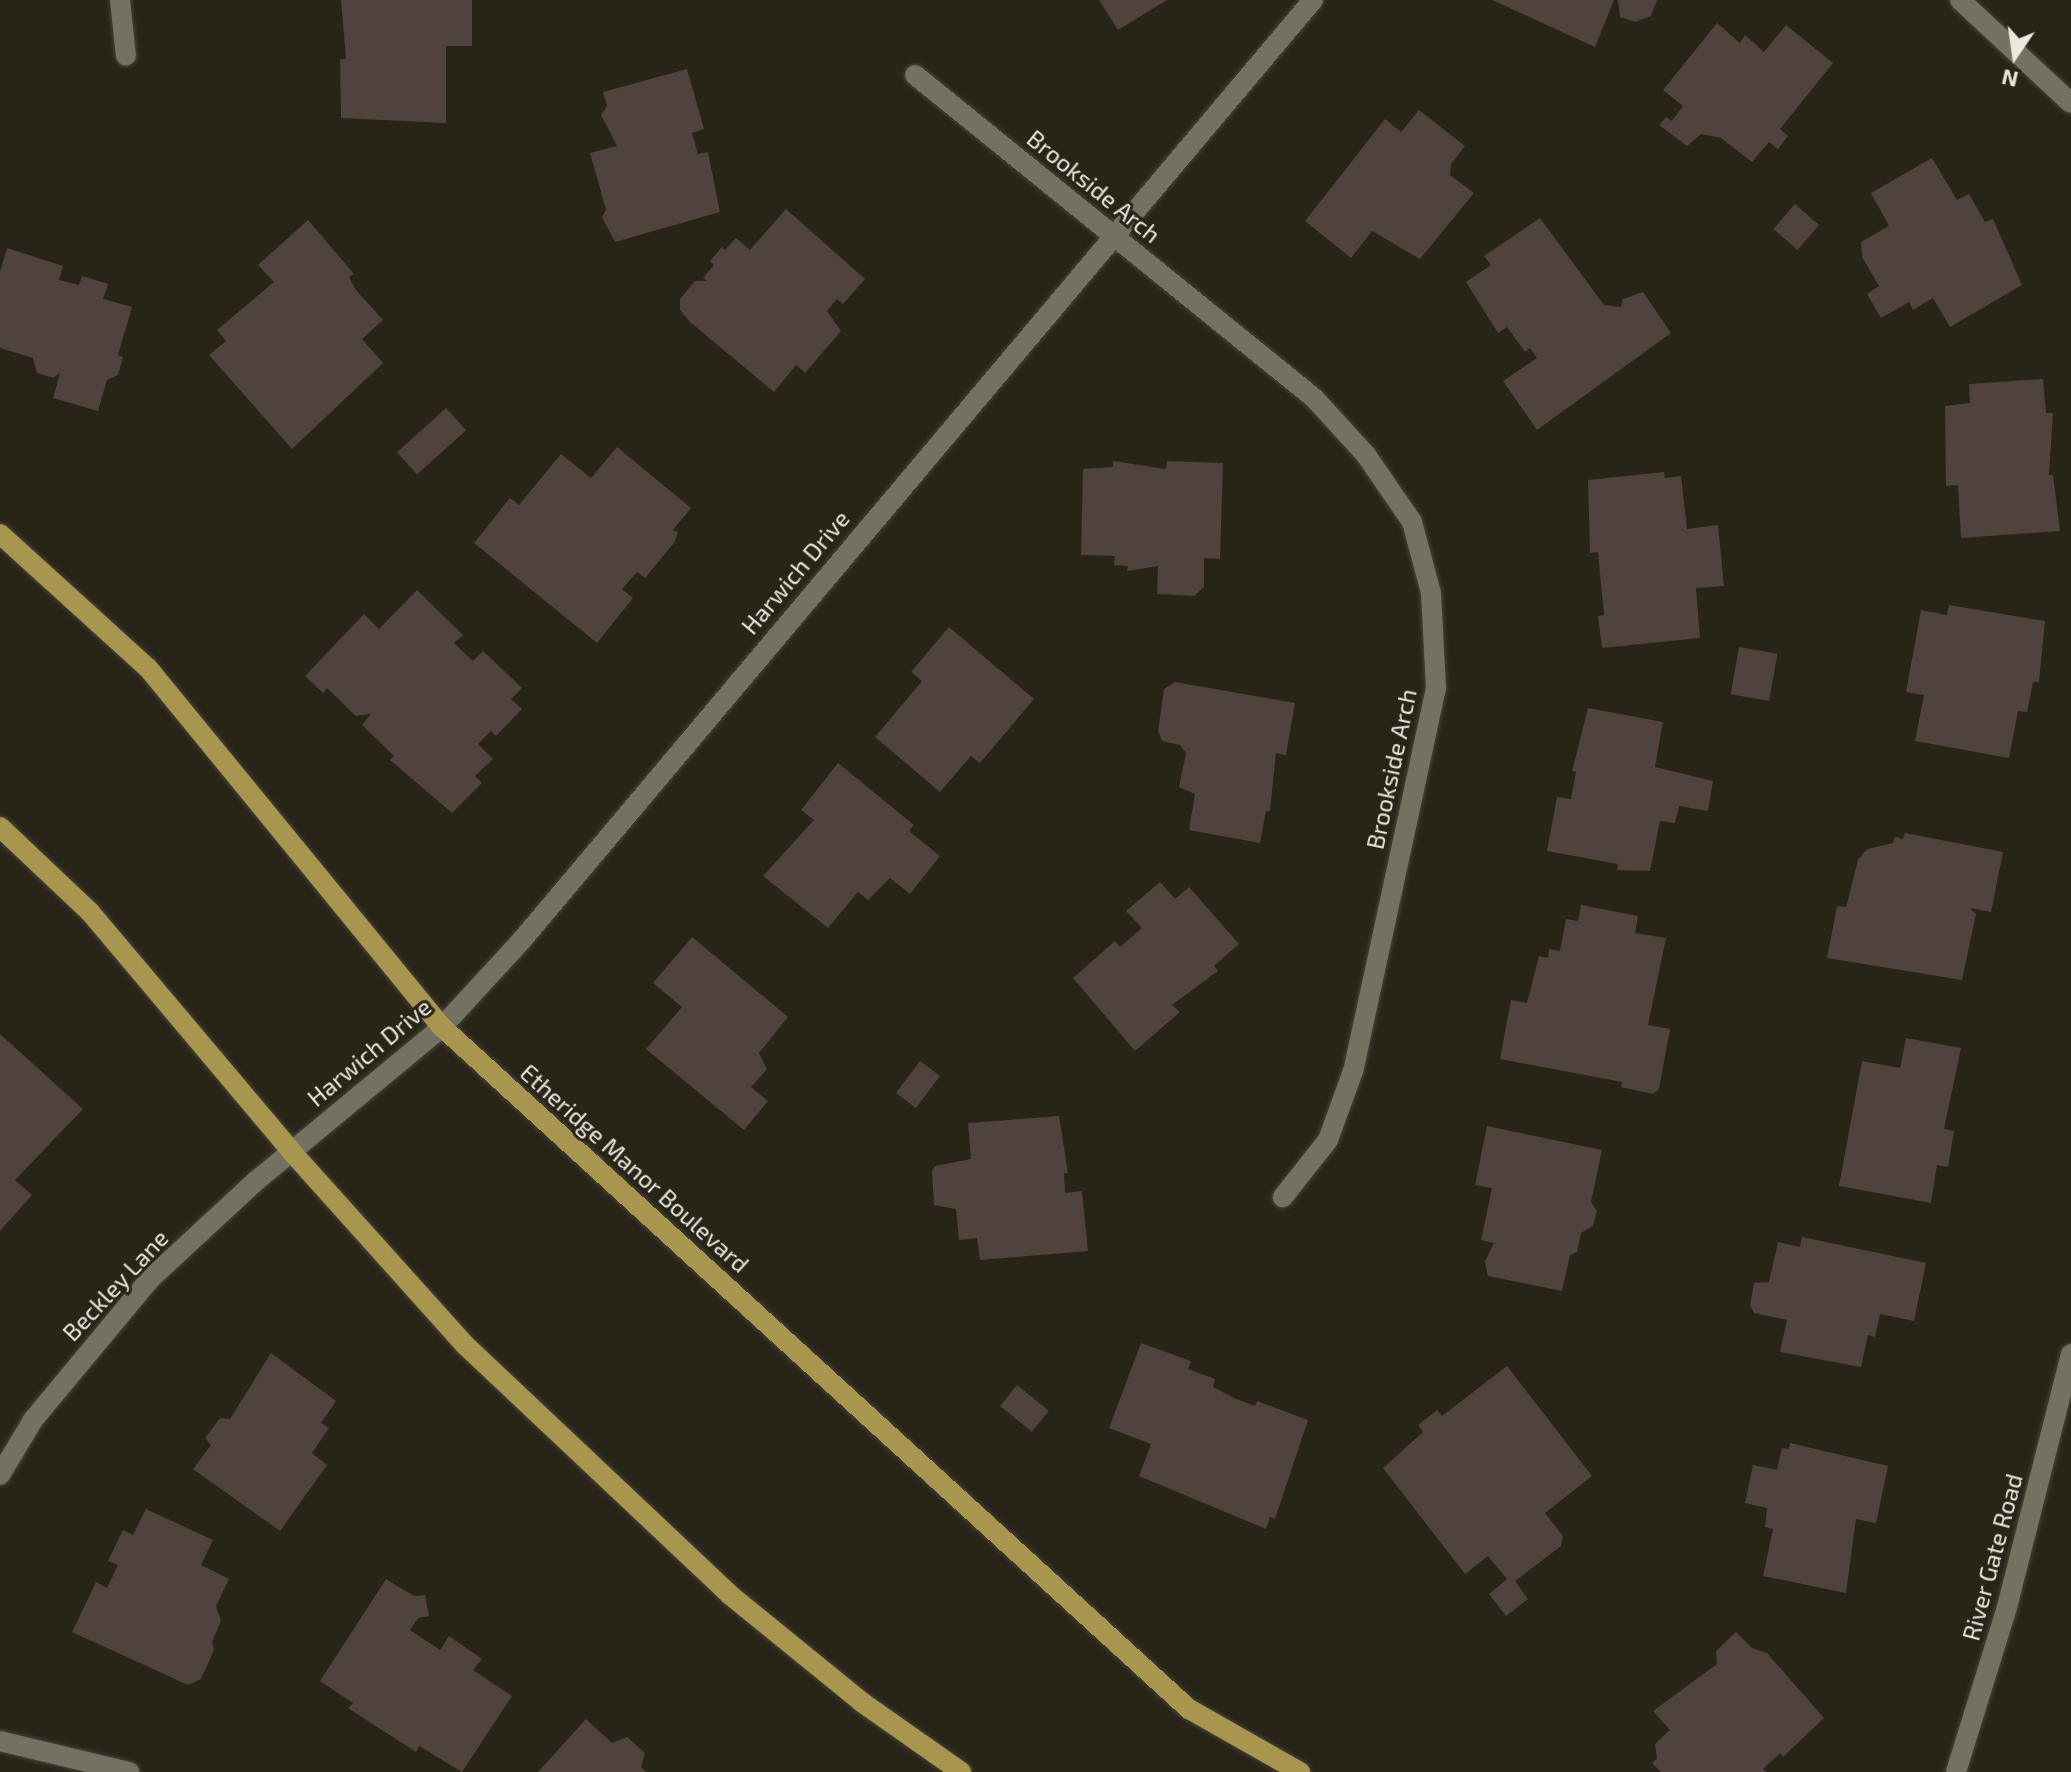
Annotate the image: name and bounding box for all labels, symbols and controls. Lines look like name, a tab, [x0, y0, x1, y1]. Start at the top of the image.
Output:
north arrow	[1975, 16, 2055, 96]
text: N	[1999, 65, 2020, 94]
street label: Brookside Arch	[1021, 123, 1167, 249]
street label: Harwich Drive	[735, 504, 855, 640]
street label: Brookside Arch	[1360, 686, 1422, 852]
street label: Harwich Drive	[301, 992, 437, 1112]
street label: Etheridge Manor Boulevard	[515, 1058, 755, 1278]
street label: Beckley Lane	[56, 1223, 174, 1347]
street label: River Gate Road	[1956, 1470, 2028, 1644]

